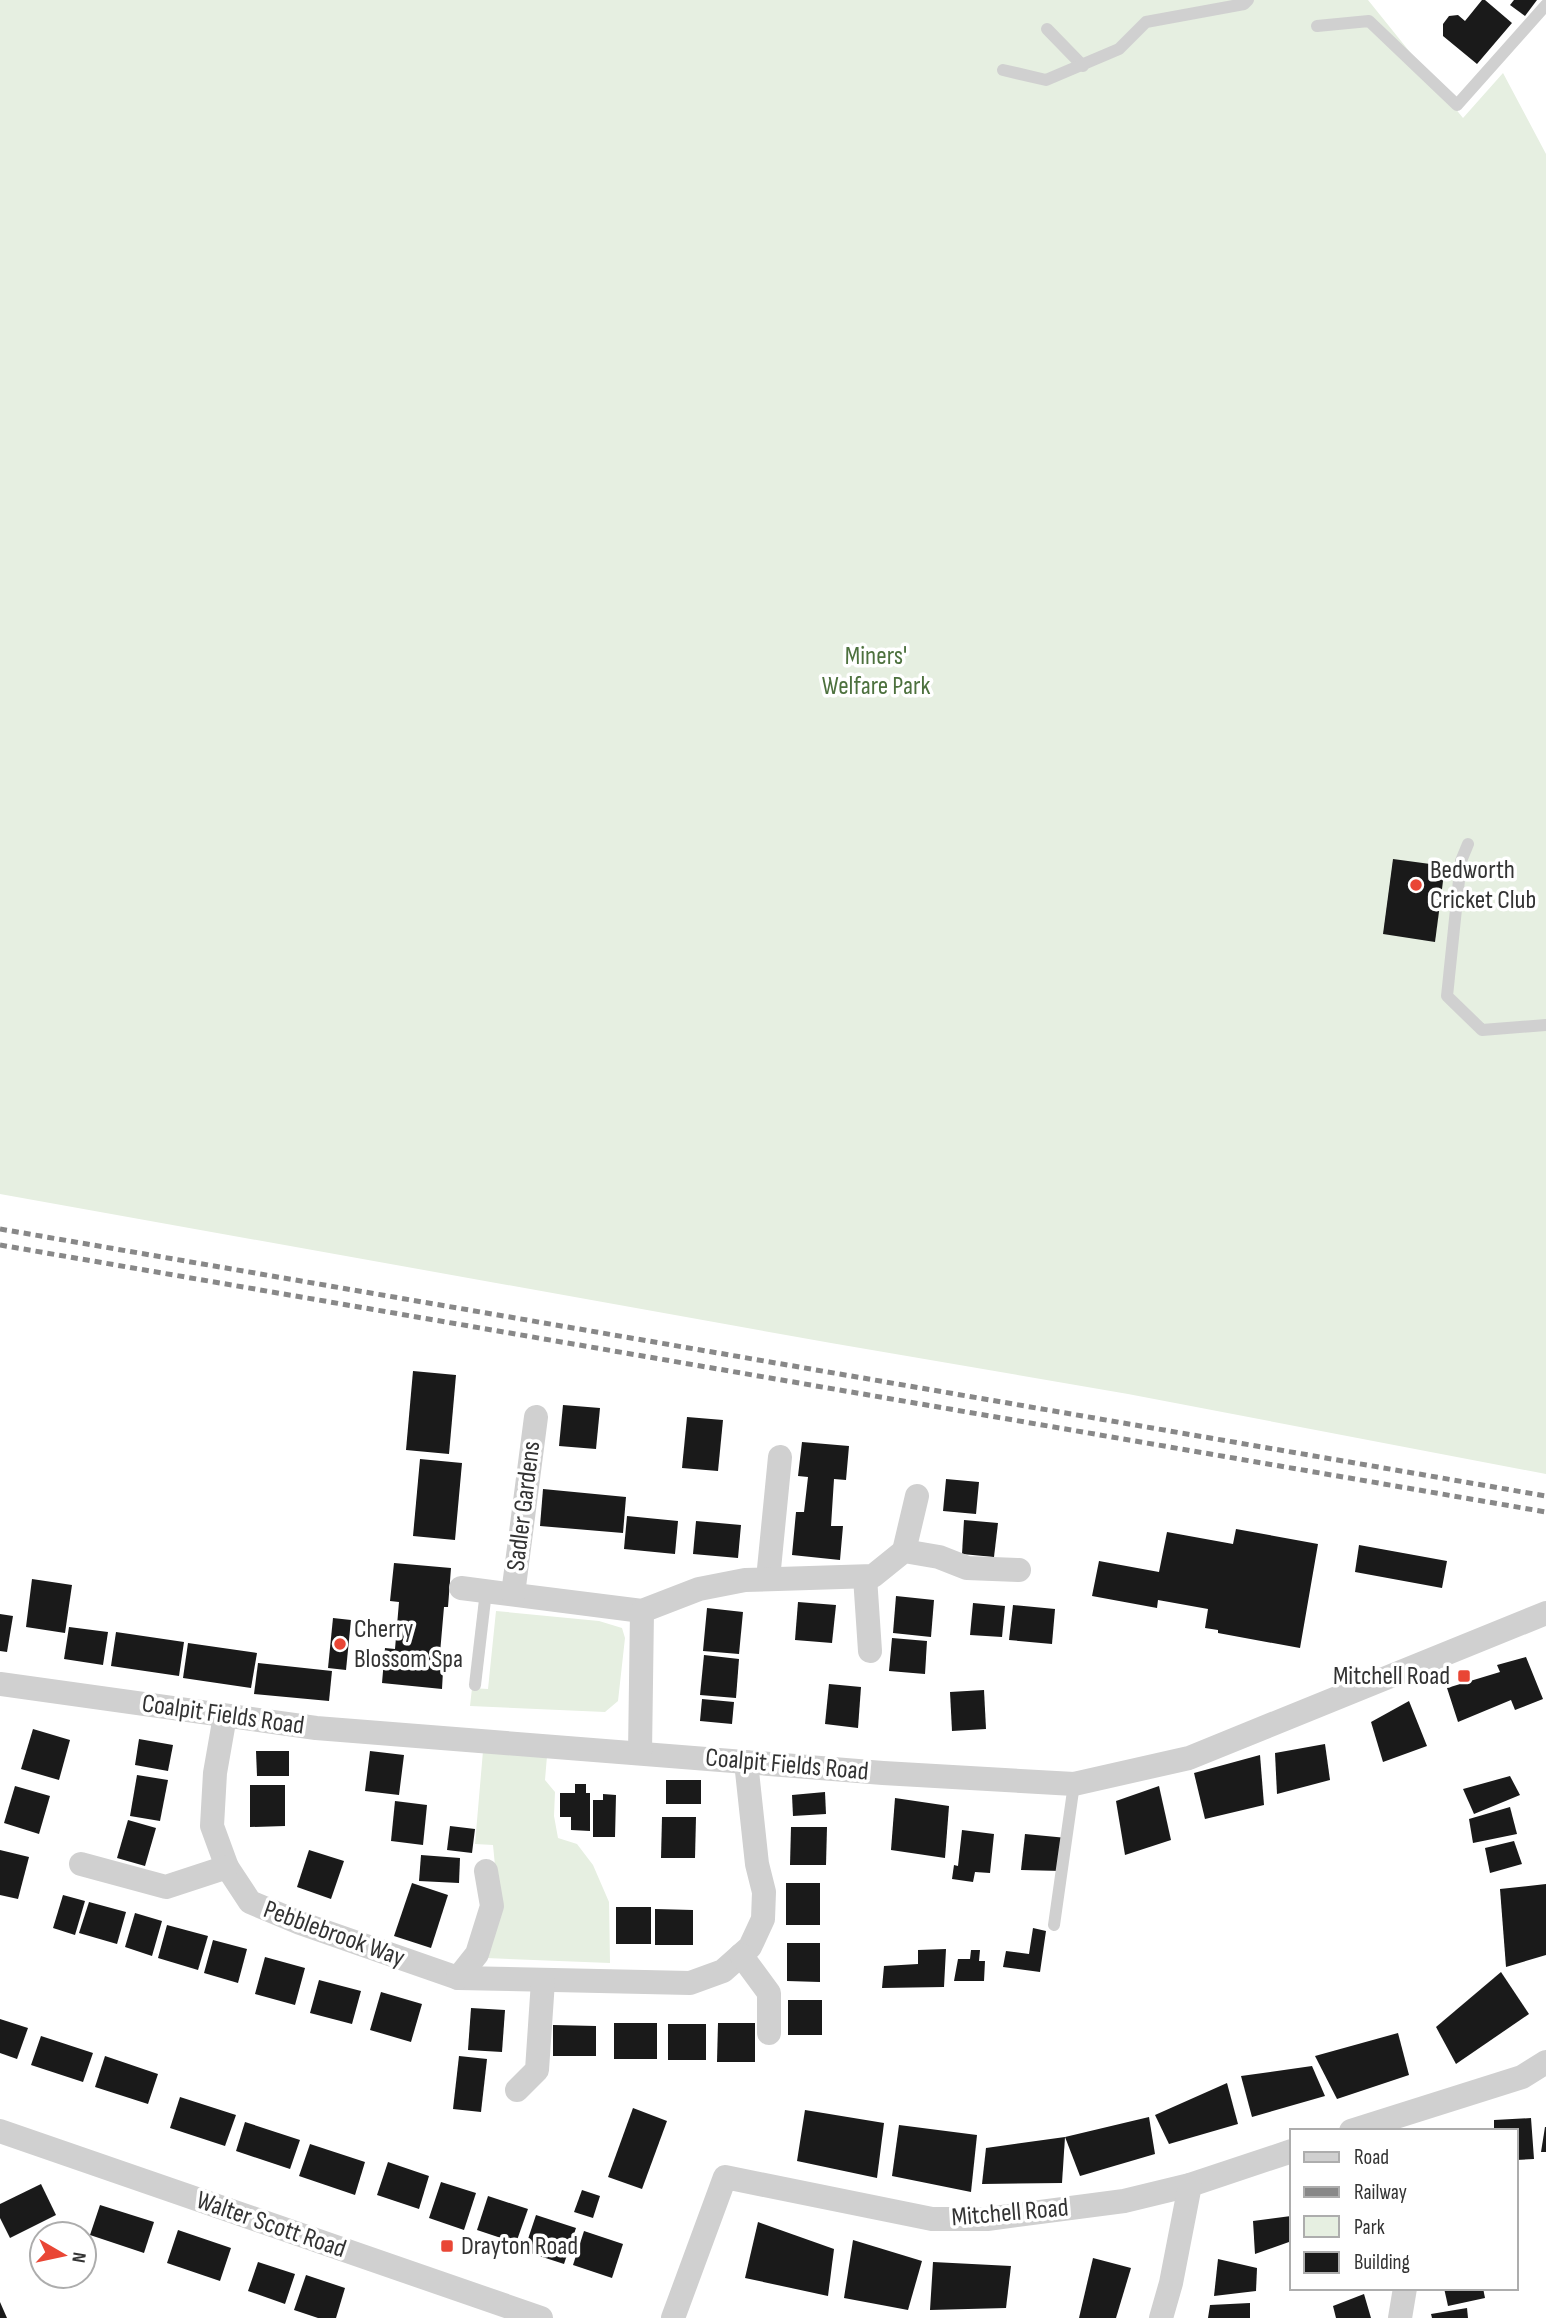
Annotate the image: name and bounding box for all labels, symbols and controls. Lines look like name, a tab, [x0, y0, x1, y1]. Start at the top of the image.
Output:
park label: Miners' Welfare Park	[822, 641, 930, 702]
place label: Bedworth Cricket Club	[1430, 855, 1536, 916]
marker: Bedworth Cricket Club	[1408, 877, 1424, 893]
street label: Sadler Gardens	[501, 1439, 547, 1573]
place label: Cherry Blossom Spa	[354, 1614, 463, 1675]
marker: Cherry Blossom Spa	[332, 1636, 348, 1652]
place label: Mitchell Road	[1333, 1661, 1450, 1692]
marker: Mitchell Road	[1456, 1668, 1472, 1684]
street label: Coalpit Fields Road	[140, 1688, 306, 1742]
street label: Coalpit Fields Road	[704, 1742, 870, 1788]
street label: Pebblebrook Way	[259, 1894, 409, 1974]
legend	[1290, 2129, 1518, 2290]
text: Road	[1354, 2145, 1389, 2170]
text: Railway	[1354, 2180, 1407, 2205]
street label: Walter Scott Road	[192, 2185, 350, 2265]
street label: Mitchell Road	[950, 2192, 1070, 2234]
text: Park	[1354, 2215, 1385, 2240]
north arrow	[28, 2220, 98, 2290]
place label: Drayton Road	[461, 2231, 578, 2262]
marker: Drayton Road	[439, 2238, 455, 2254]
text: Building	[1354, 2250, 1410, 2275]
text: N	[66, 2251, 90, 2264]

